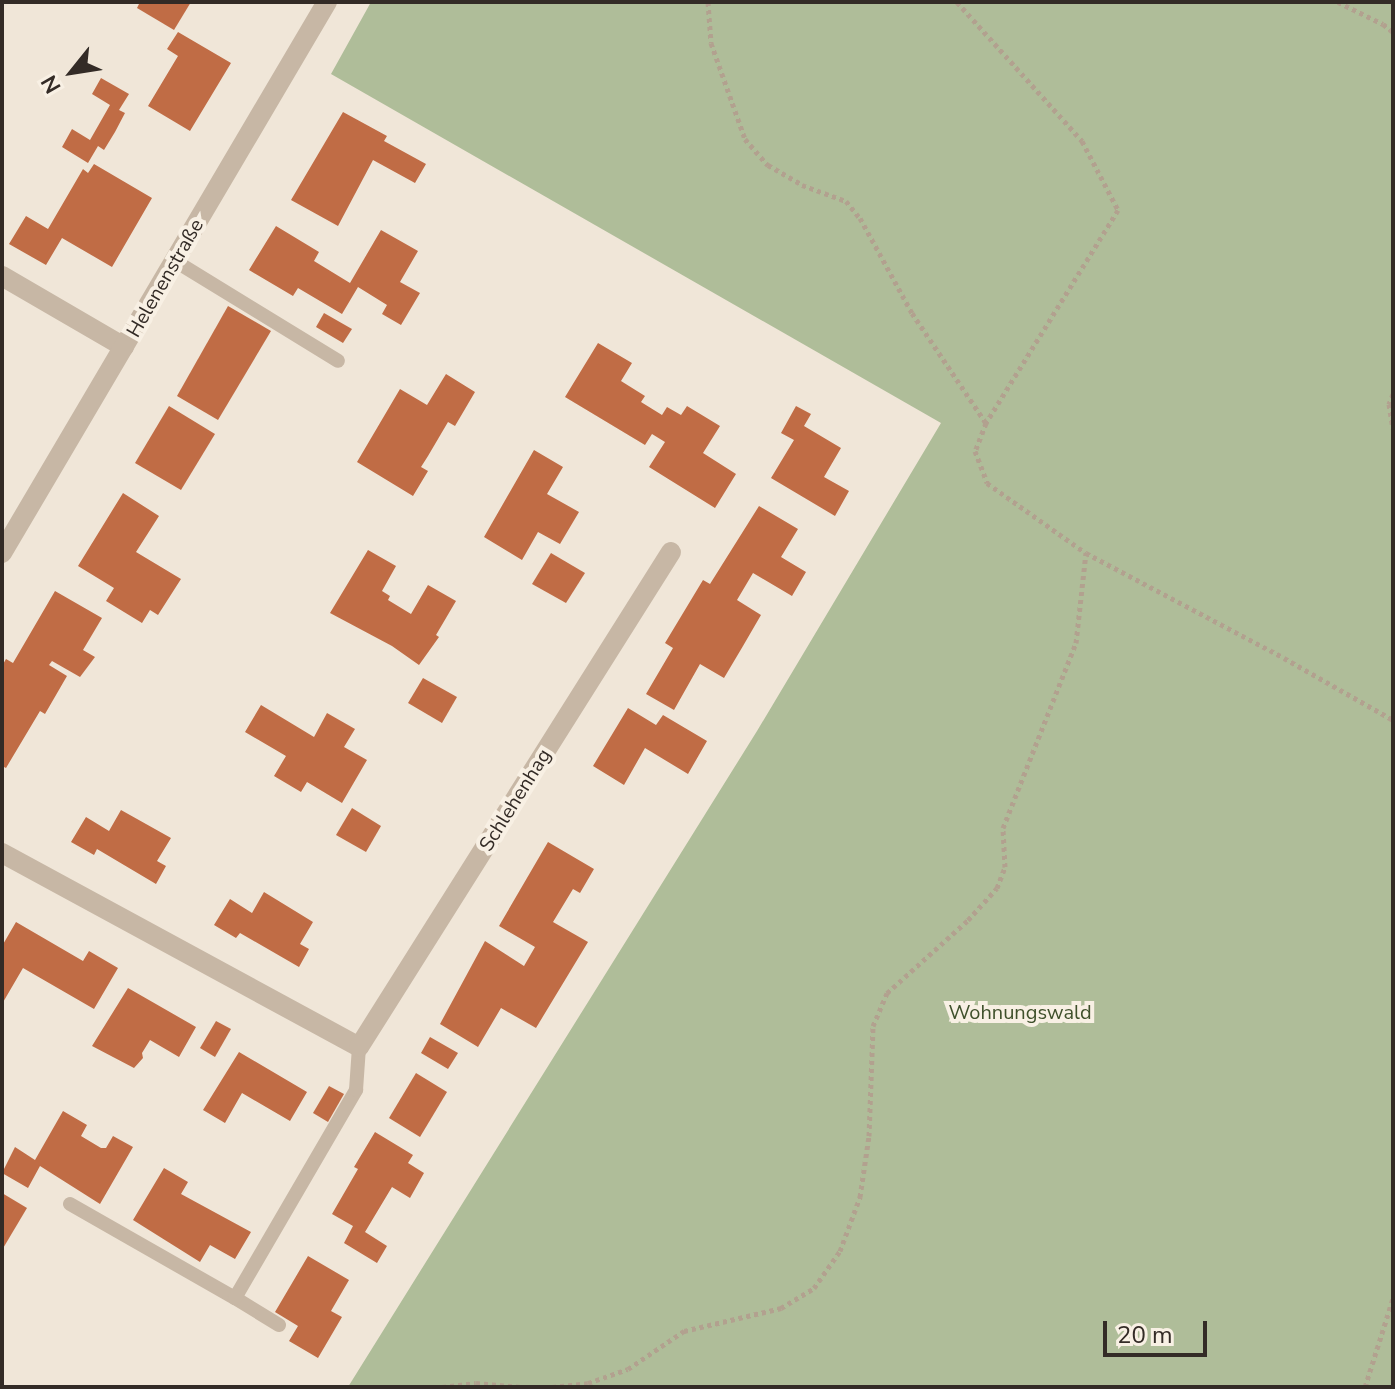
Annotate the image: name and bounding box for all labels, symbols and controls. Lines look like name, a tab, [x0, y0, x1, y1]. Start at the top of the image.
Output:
north arrow	[32, 32, 112, 112]
text: N	[34, 69, 68, 99]
street label: Helenenstraße	[121, 214, 209, 342]
street label: Schlehenhag	[474, 744, 556, 856]
park label: Wohnungswald	[948, 1000, 1092, 1024]
scale bar	[1107, 1305, 1211, 1355]
text: 20 m	[1117, 1319, 1173, 1351]

